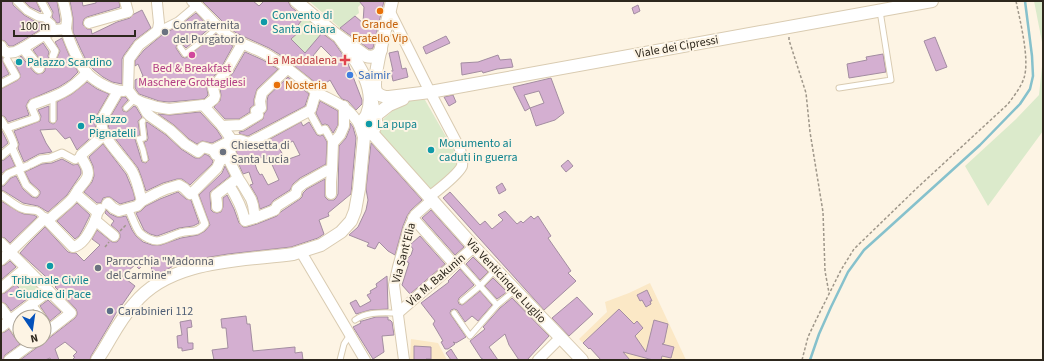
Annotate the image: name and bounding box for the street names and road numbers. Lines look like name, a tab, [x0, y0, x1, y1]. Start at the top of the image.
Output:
street label: Viale dei Cipressi	[634, 31, 720, 63]
street label: Via Sant'Elia	[388, 221, 420, 285]
street label: Via Venticinque Luglio	[462, 235, 550, 327]
street label: Via M. Bakunin	[403, 250, 469, 310]

